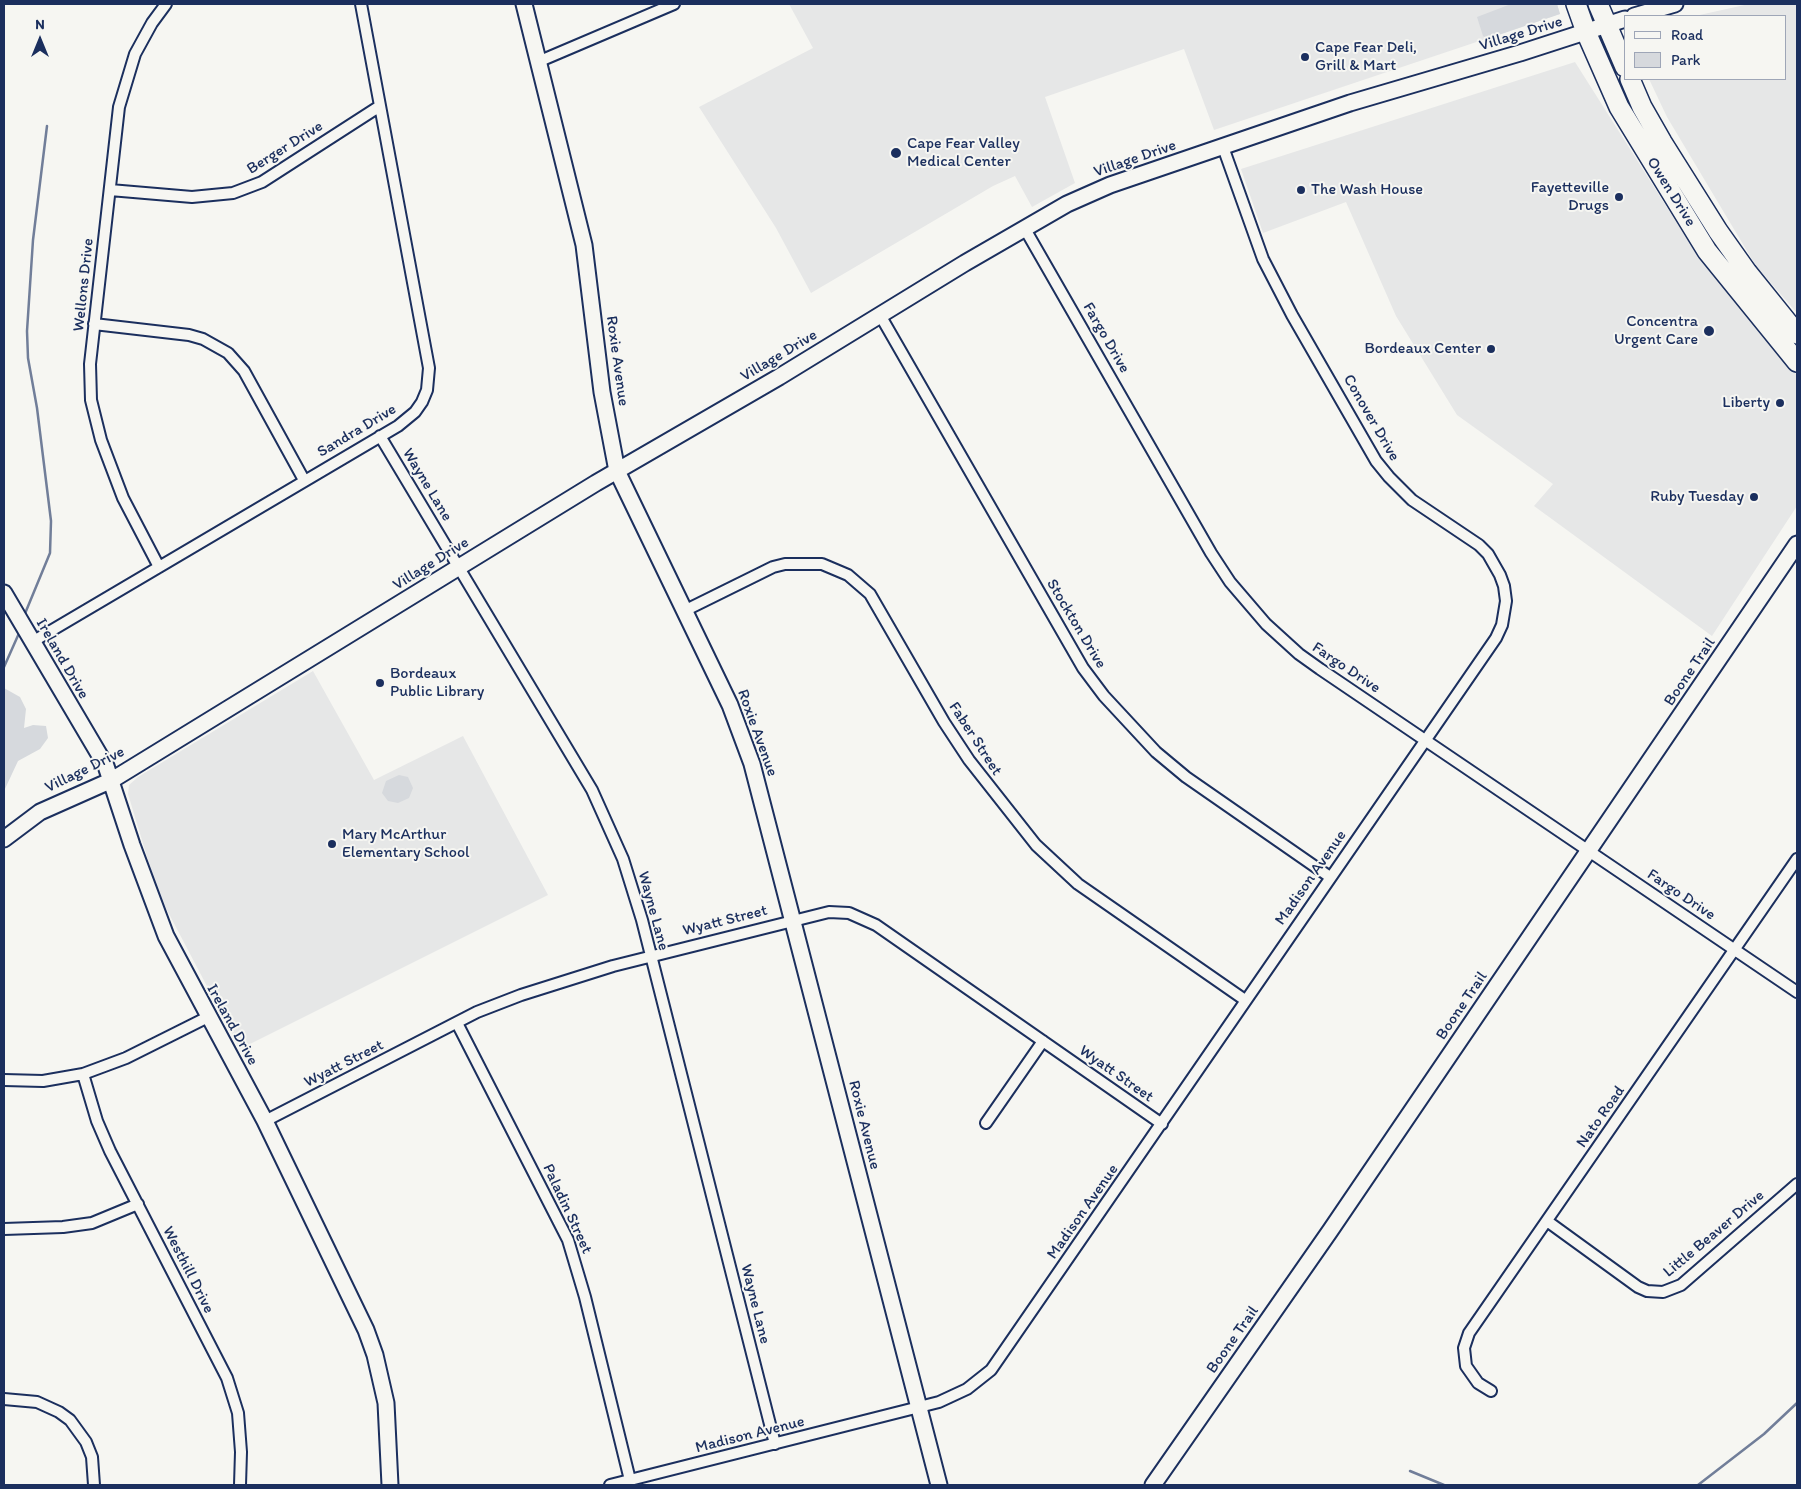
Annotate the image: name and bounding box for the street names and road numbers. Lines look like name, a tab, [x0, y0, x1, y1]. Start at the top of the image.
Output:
street label: Village Drive	[1477, 12, 1565, 56]
street label: Berger Drive	[243, 117, 327, 179]
street label: Village Drive	[1091, 136, 1179, 182]
street label: Owen Drive	[1642, 154, 1700, 230]
street label: Wellons Drive	[70, 237, 98, 333]
street label: Fargo Drive	[1078, 299, 1134, 377]
street label: Roxie Avenue	[601, 315, 633, 407]
street label: Village Drive	[737, 326, 821, 386]
street label: Conover Drive	[1338, 371, 1404, 465]
street label: Sandra Drive	[314, 400, 400, 462]
street label: Wayne Lane	[398, 445, 456, 525]
street label: Village Drive	[389, 533, 473, 595]
street label: Stockton Drive	[1042, 576, 1110, 672]
street label: Ireland Drive	[31, 615, 93, 703]
street label: Boone Trail	[1660, 634, 1720, 710]
street label: Fargo Drive	[1308, 638, 1384, 698]
street label: Roxie Avenue	[732, 687, 782, 779]
street label: Faber Street	[944, 699, 1006, 779]
street label: Village Drive	[42, 743, 128, 797]
street label: Madison Avenue	[1271, 827, 1351, 929]
street label: Fargo Drive	[1643, 865, 1719, 925]
street label: Wayne Lane	[633, 869, 673, 953]
street label: Wyatt Street	[681, 901, 769, 941]
street label: Boone Trail	[1432, 968, 1492, 1044]
street label: Ireland Drive	[202, 981, 262, 1069]
street label: Wyatt Street	[301, 1036, 387, 1092]
street label: Wyatt Street	[1075, 1041, 1157, 1107]
street label: Roxie Avenue	[844, 1078, 884, 1172]
street label: Nato Road	[1573, 1082, 1629, 1152]
street label: Paladin Street	[538, 1161, 596, 1257]
street label: Madison Avenue	[1043, 1161, 1123, 1263]
street label: Little Beaver Drive	[1660, 1186, 1768, 1282]
street label: Westhill Drive	[158, 1223, 218, 1317]
street label: Wayne Lane	[736, 1262, 774, 1346]
street label: Boone Trail	[1203, 1302, 1263, 1378]
street label: Madison Avenue	[693, 1412, 807, 1458]

